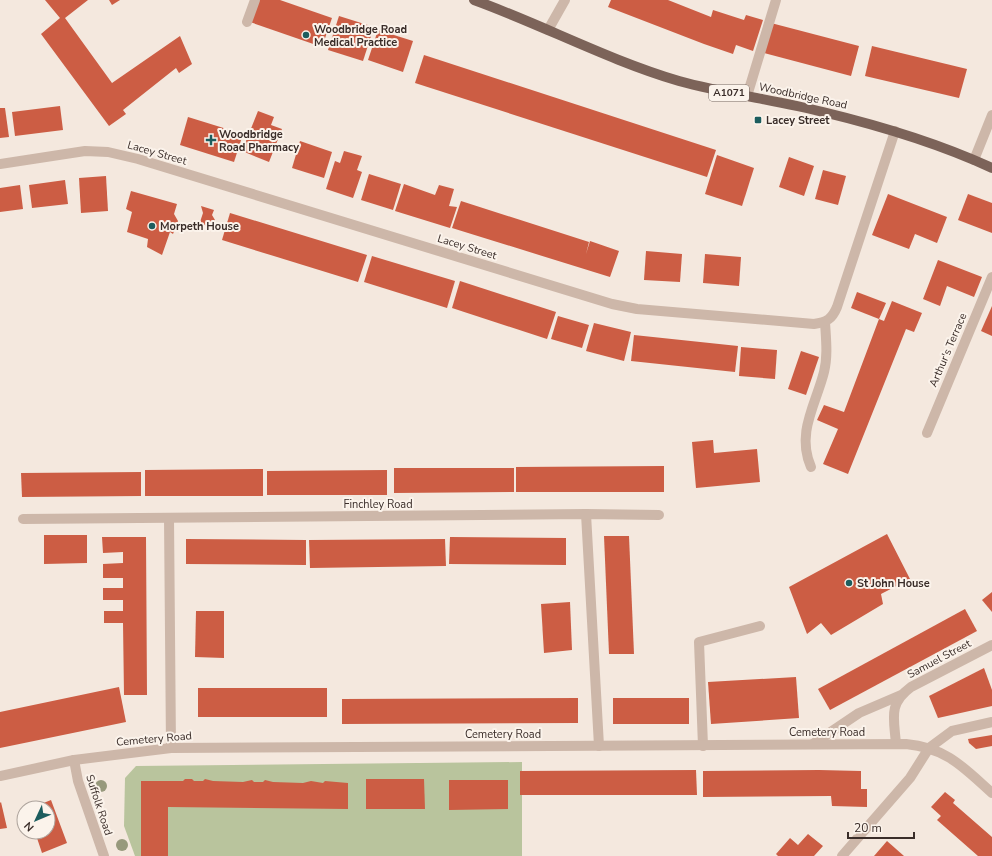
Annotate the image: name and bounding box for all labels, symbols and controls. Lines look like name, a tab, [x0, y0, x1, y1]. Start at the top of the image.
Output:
place label: Woodbridge Road Medical Practice	[314, 22, 407, 50]
marker: Woodbridge Road Medical Practice	[301, 30, 311, 40]
street label: Woodbridge Road	[757, 79, 849, 113]
road number: A1071	[709, 85, 749, 101]
place label: Lacey Street	[766, 113, 830, 128]
marker: Lacey Street	[753, 115, 763, 125]
place label: Woodbridge Road Pharmacy	[219, 127, 299, 155]
marker: Woodbridge Road Pharmacy	[206, 135, 216, 145]
street label: Lacey Street	[126, 137, 189, 169]
place label: Morpeth House	[160, 219, 239, 234]
marker: Morpeth House	[147, 221, 157, 231]
street label: Lacey Street	[436, 231, 499, 263]
street label: Arthur's Terrace	[926, 311, 970, 389]
street label: Finchley Road	[343, 497, 413, 512]
place label: St John House	[857, 576, 930, 591]
marker: St John House	[844, 578, 854, 588]
street label: Samuel Street	[905, 636, 974, 682]
street label: Cemetery Road	[789, 725, 865, 740]
street label: Cemetery Road	[465, 727, 541, 742]
street label: Cemetery Road	[115, 728, 193, 750]
street label: Suffolk Road	[82, 773, 116, 837]
north arrow	[16, 800, 56, 840]
scale bar	[848, 814, 914, 840]
text: N	[21, 818, 37, 835]
text: 20 m	[854, 820, 882, 836]

